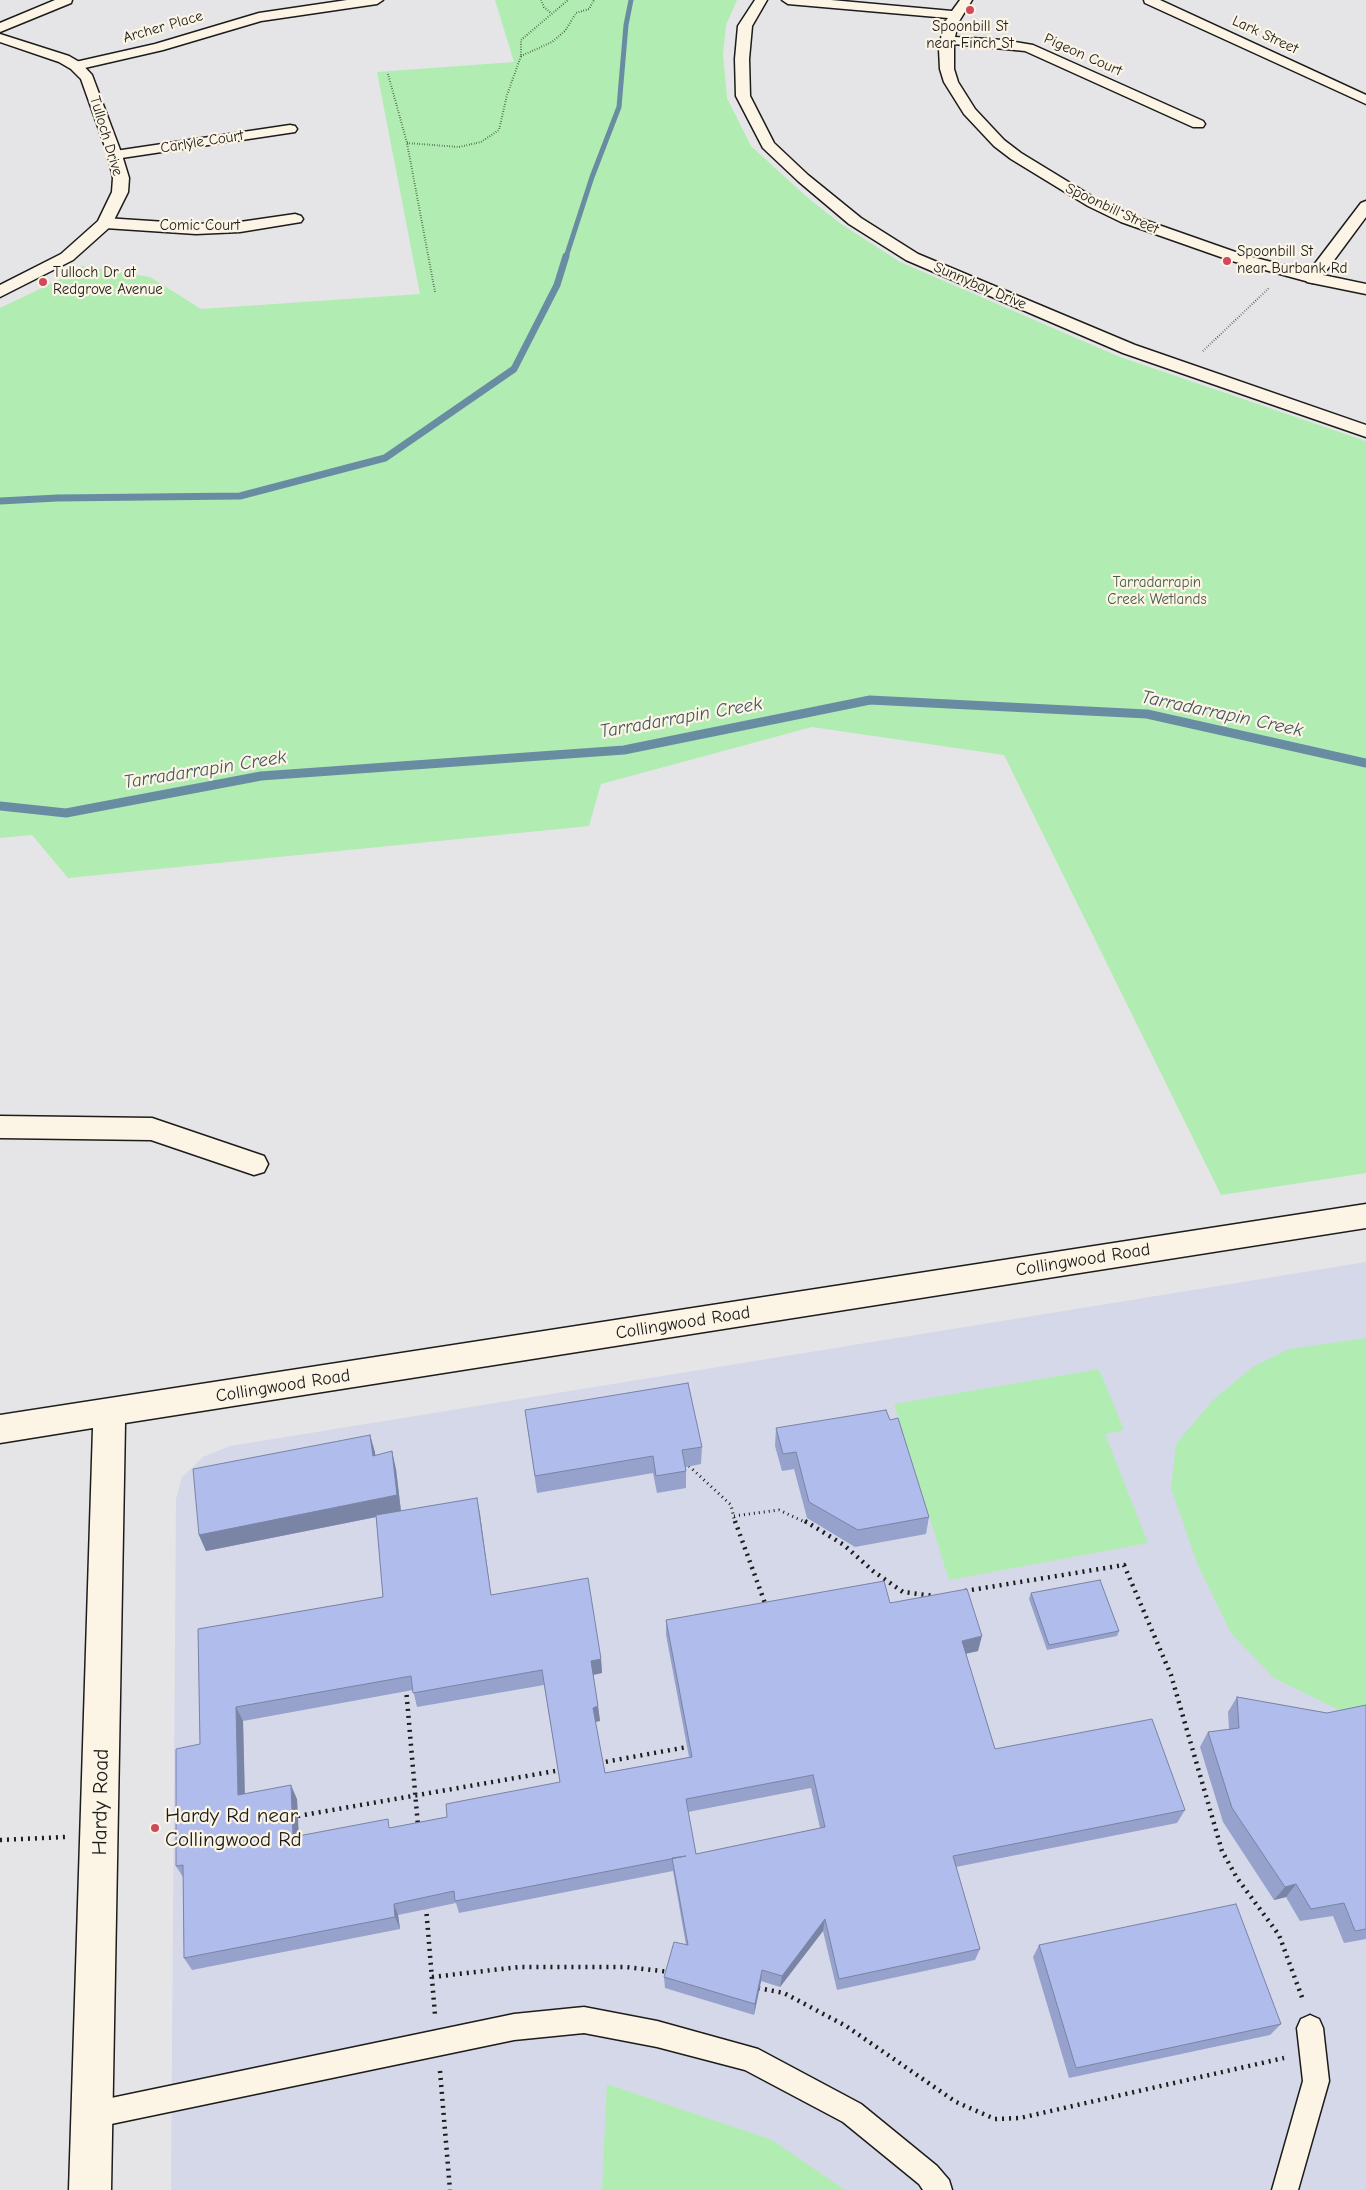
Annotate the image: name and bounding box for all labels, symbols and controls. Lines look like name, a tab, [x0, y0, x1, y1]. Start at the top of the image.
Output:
marker: Spoonbill St near Finch St	[964, 4, 976, 16]
street label: Archer Place	[121, 7, 205, 47]
street label: Lark Street	[1229, 12, 1301, 58]
place label: Spoonbill St near Finch St	[926, 18, 1014, 53]
street label: Pigeon Court	[1041, 30, 1125, 80]
street label: Tulloch Drive	[85, 94, 127, 178]
street label: Carlyle Court	[159, 127, 245, 157]
street label: Spoonbill Street	[1062, 180, 1162, 238]
street label: Comic Court	[160, 217, 240, 235]
place label: Spoonbill St near Burbank Rd	[1237, 243, 1347, 278]
marker: Spoonbill St near Burbank Rd	[1221, 255, 1233, 267]
street label: Sunnybay Drive	[931, 258, 1029, 314]
place label: Tulloch Dr at Redgrove Avenue	[53, 264, 163, 299]
marker: Tulloch Dr at Redgrove Avenue	[37, 276, 49, 288]
park label: Tarradarrapin Creek Wetlands	[1107, 574, 1207, 609]
water label: Tarradarrapin Creek	[1139, 686, 1305, 742]
water label: Tarradarrapin Creek	[598, 692, 764, 744]
water label: Tarradarrapin Creek	[122, 746, 288, 794]
street label: Collingwood Road	[1014, 1239, 1152, 1281]
street label: Collingwood Road	[614, 1302, 752, 1344]
street label: Collingwood Road	[214, 1365, 352, 1407]
street label: Hardy Road	[87, 1748, 115, 1856]
place label: Hardy Rd near Collingwood Rd	[165, 1803, 302, 1853]
marker: Hardy Rd near Collingwood Rd	[149, 1822, 161, 1834]

